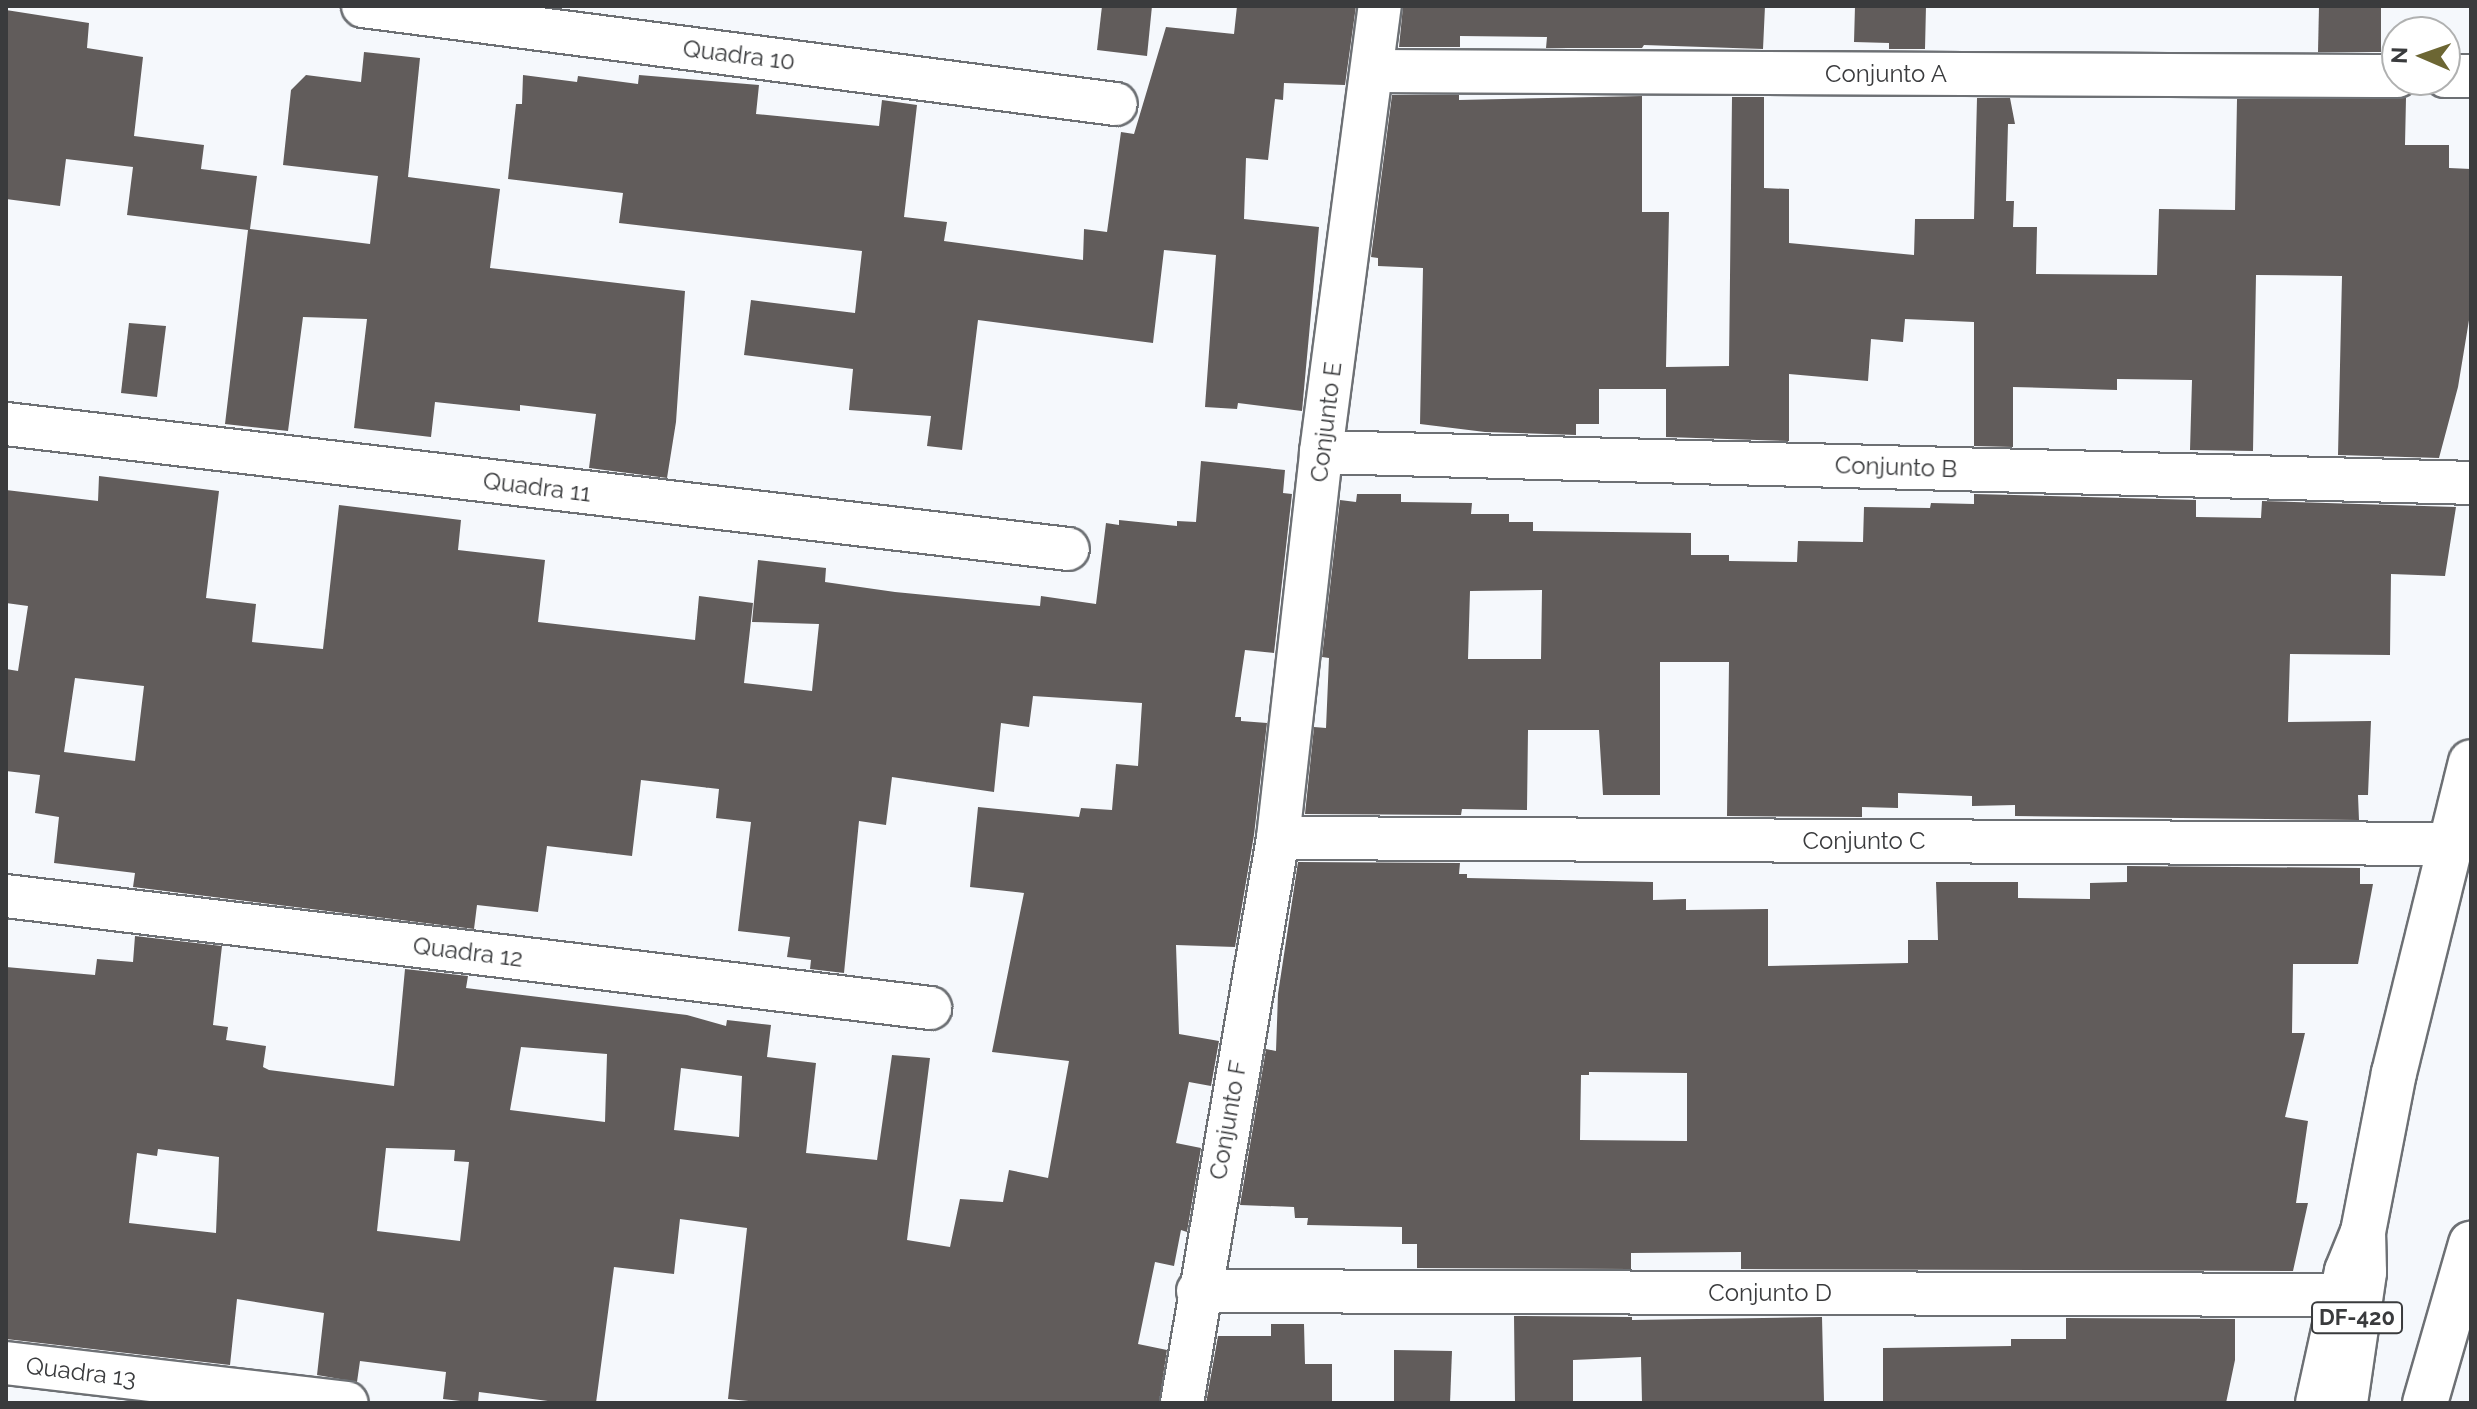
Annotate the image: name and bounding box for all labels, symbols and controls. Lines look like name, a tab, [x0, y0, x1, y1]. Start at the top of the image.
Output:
north arrow	[2381, 16, 2461, 96]
street label: Quadra 10	[681, 34, 797, 76]
text: N	[2386, 46, 2412, 64]
street label: Conjunto A	[1825, 60, 1947, 88]
street label: Conjunto E	[1304, 360, 1348, 484]
street label: Conjunto B	[1834, 450, 1958, 484]
street label: Quadra 11	[481, 466, 593, 508]
street label: Conjunto C	[1803, 827, 1925, 855]
street label: Quadra 12	[411, 931, 525, 973]
street label: Conjunto F	[1203, 1058, 1253, 1182]
street label: Conjunto D	[1708, 1279, 1832, 1307]
road number: DF-420	[2311, 1300, 2403, 1336]
street label: Quadra 13	[24, 1351, 138, 1393]

